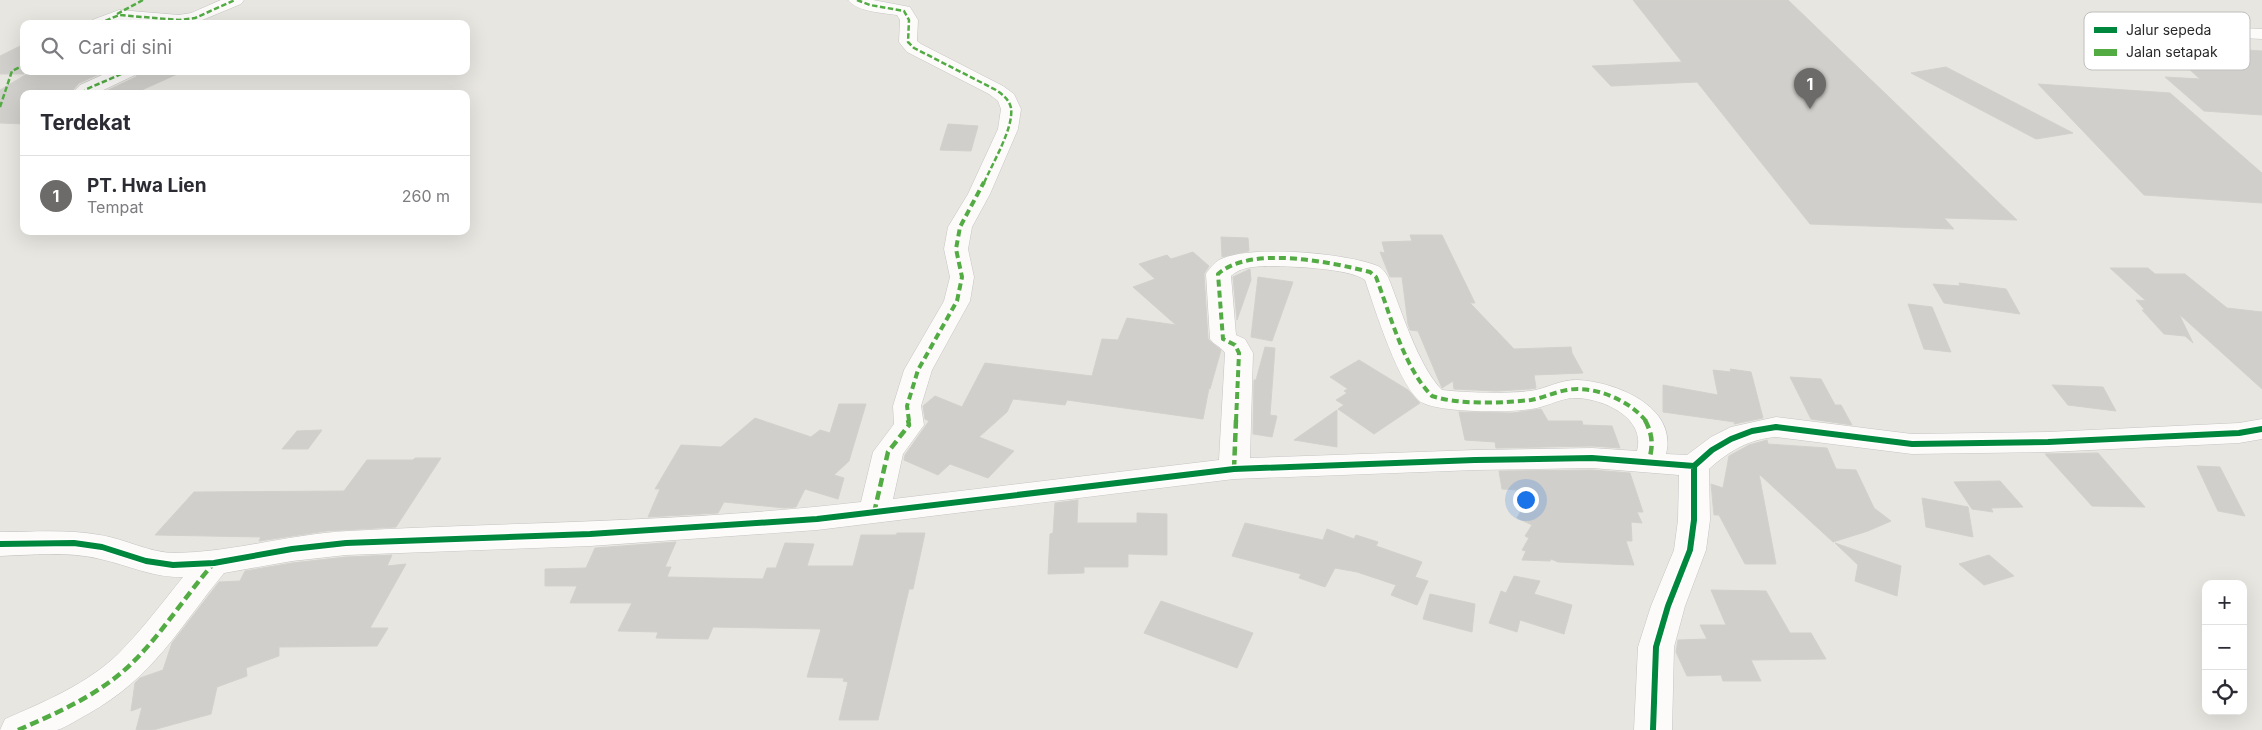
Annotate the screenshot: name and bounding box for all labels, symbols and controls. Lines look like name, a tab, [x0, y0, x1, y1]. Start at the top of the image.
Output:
legend	[2084, 12, 2250, 70]
search box	[20, 20, 470, 75]
text: Jalur sepeda	[2126, 21, 2211, 38]
icon: search	[38, 34, 66, 62]
text: Cari di sini	[78, 36, 172, 59]
text: Jalan setapak	[2126, 43, 2218, 60]
pin: 1	[1794, 68, 1826, 109]
text: Terdekat	[40, 110, 131, 135]
text: PT. Hwa Lien	[87, 174, 206, 197]
text: 1	[53, 186, 59, 206]
text: 260 m	[402, 186, 450, 206]
text: Tempat	[87, 197, 144, 217]
your location	[1513, 487, 1539, 513]
map controls	[2202, 580, 2247, 715]
button: +	[2202, 580, 2247, 625]
button: −	[2202, 625, 2247, 670]
button: locate	[2202, 670, 2247, 715]

